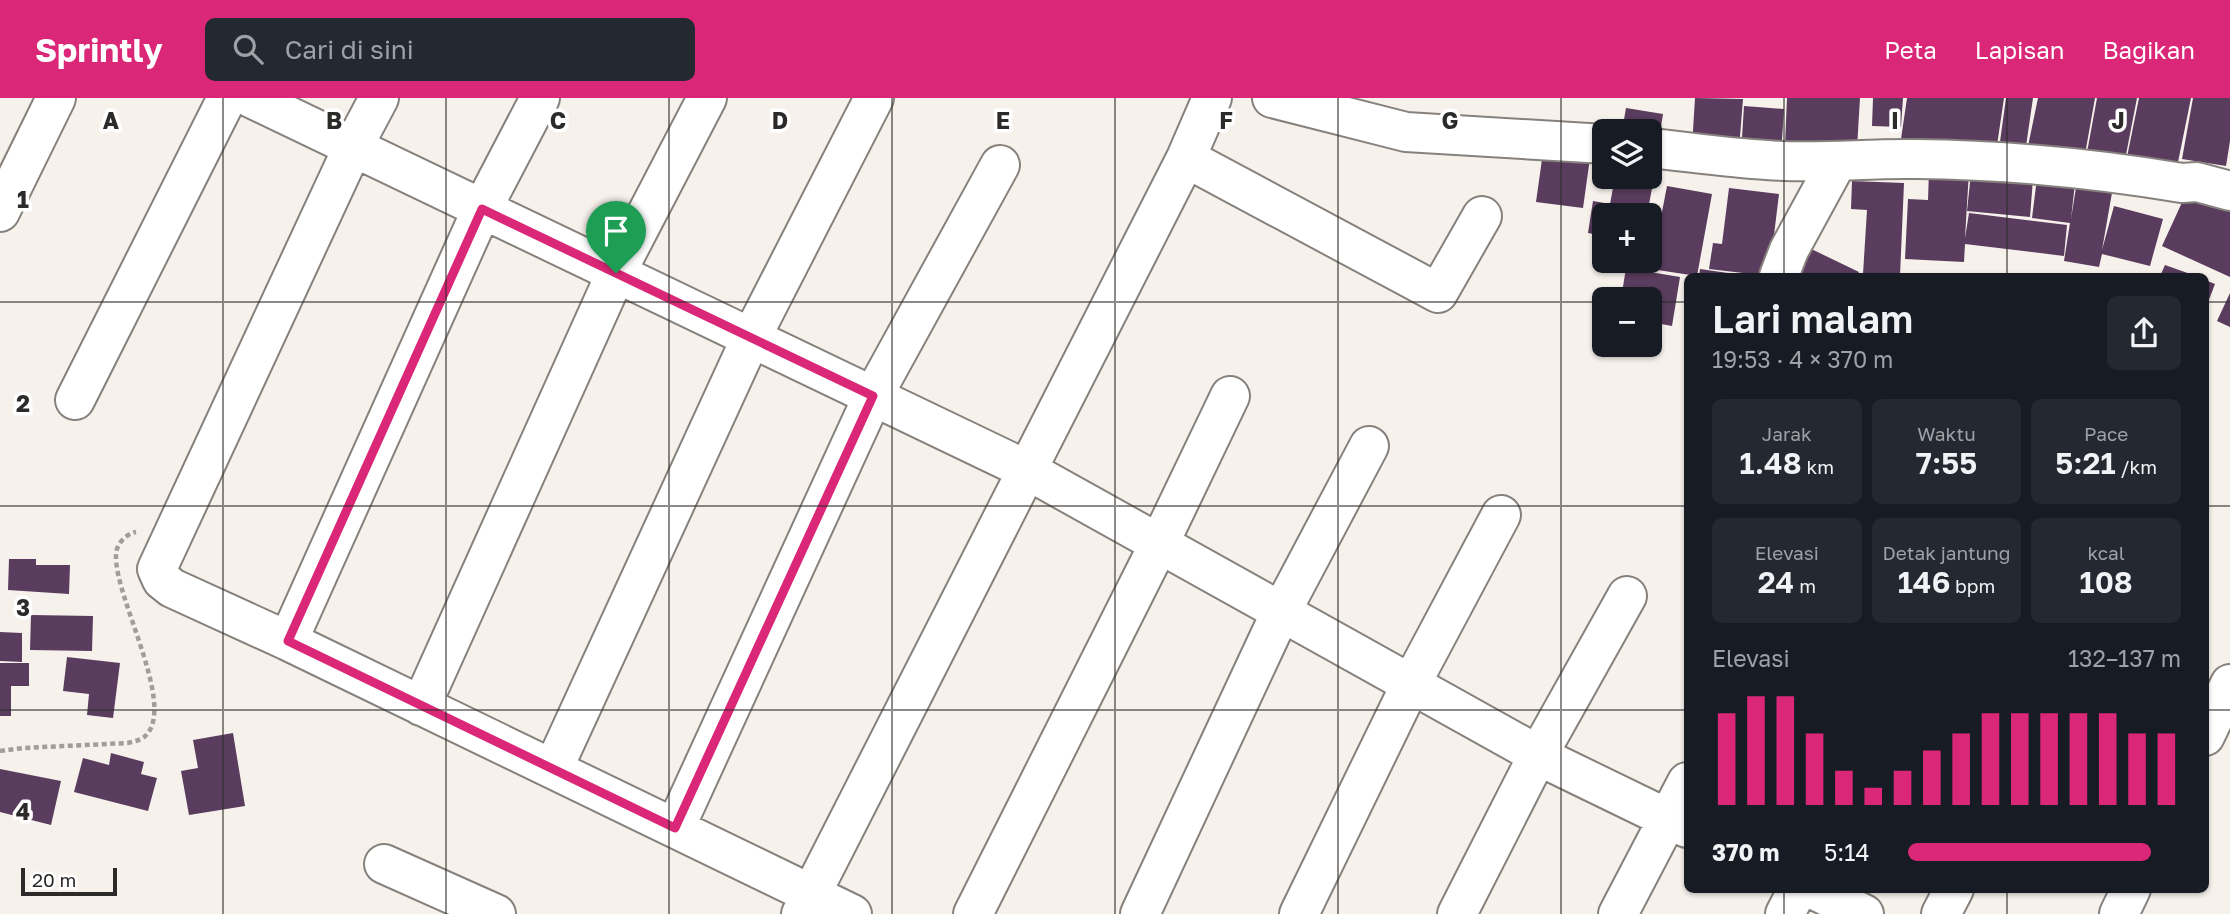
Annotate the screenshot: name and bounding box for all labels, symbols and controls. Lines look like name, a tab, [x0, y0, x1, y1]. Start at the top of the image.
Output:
search box	[205, 18, 695, 81]
text: Sprintly	[35, 30, 163, 69]
icon: search	[229, 30, 267, 68]
text: Cari di sini	[285, 34, 414, 65]
text: Peta	[1884, 35, 1937, 64]
text: Lapisan	[1975, 35, 2065, 64]
text: Bagikan	[2103, 35, 2195, 64]
text: A	[103, 106, 120, 134]
text: B	[326, 106, 342, 134]
text: C	[550, 106, 566, 134]
text: D	[772, 106, 788, 134]
text: E	[996, 106, 1010, 134]
text: F	[1219, 106, 1233, 134]
text: G	[1442, 106, 1458, 134]
text: I	[1891, 106, 1899, 134]
text: J	[2111, 106, 2125, 134]
map controls	[1592, 119, 1662, 357]
button: layers	[1592, 119, 1662, 189]
text: 1	[17, 185, 29, 213]
pin	[586, 201, 646, 273]
button: +	[1592, 203, 1662, 273]
icon: arrive	[597, 212, 635, 250]
button: −	[1592, 287, 1662, 357]
text: Lari malam	[1712, 296, 1913, 341]
button: share	[2107, 296, 2181, 370]
text: 19:53 · 4 × 370 m	[1712, 345, 1893, 373]
text: 2	[16, 389, 30, 417]
text: Jarak	[1762, 422, 1812, 445]
text: Waktu	[1917, 422, 1976, 445]
text: Pace	[2084, 422, 2128, 445]
text: 1.48	[1740, 445, 1802, 481]
text: 7:55	[1916, 445, 1977, 481]
text: 5:21	[2055, 445, 2116, 481]
text: km	[1802, 455, 1834, 478]
text: /km	[2116, 455, 2157, 478]
text: Elevasi	[1755, 541, 1819, 564]
text: Detak jantung	[1883, 541, 2010, 564]
text: kcal	[2087, 541, 2125, 564]
text: 24	[1758, 564, 1794, 600]
text: 146	[1898, 564, 1950, 600]
text: 108	[2080, 564, 2133, 600]
text: m	[1794, 574, 1816, 597]
text: bpm	[1950, 574, 1995, 597]
text: 3	[16, 593, 30, 621]
text: Elevasi	[1712, 644, 1790, 672]
text: 132–137 m	[2068, 644, 2181, 672]
text: 4	[16, 797, 30, 825]
text: 370 m	[1712, 838, 1779, 866]
text: 5:14	[1824, 838, 1869, 866]
scale bar	[21, 865, 117, 897]
text: 20 m	[32, 868, 76, 891]

